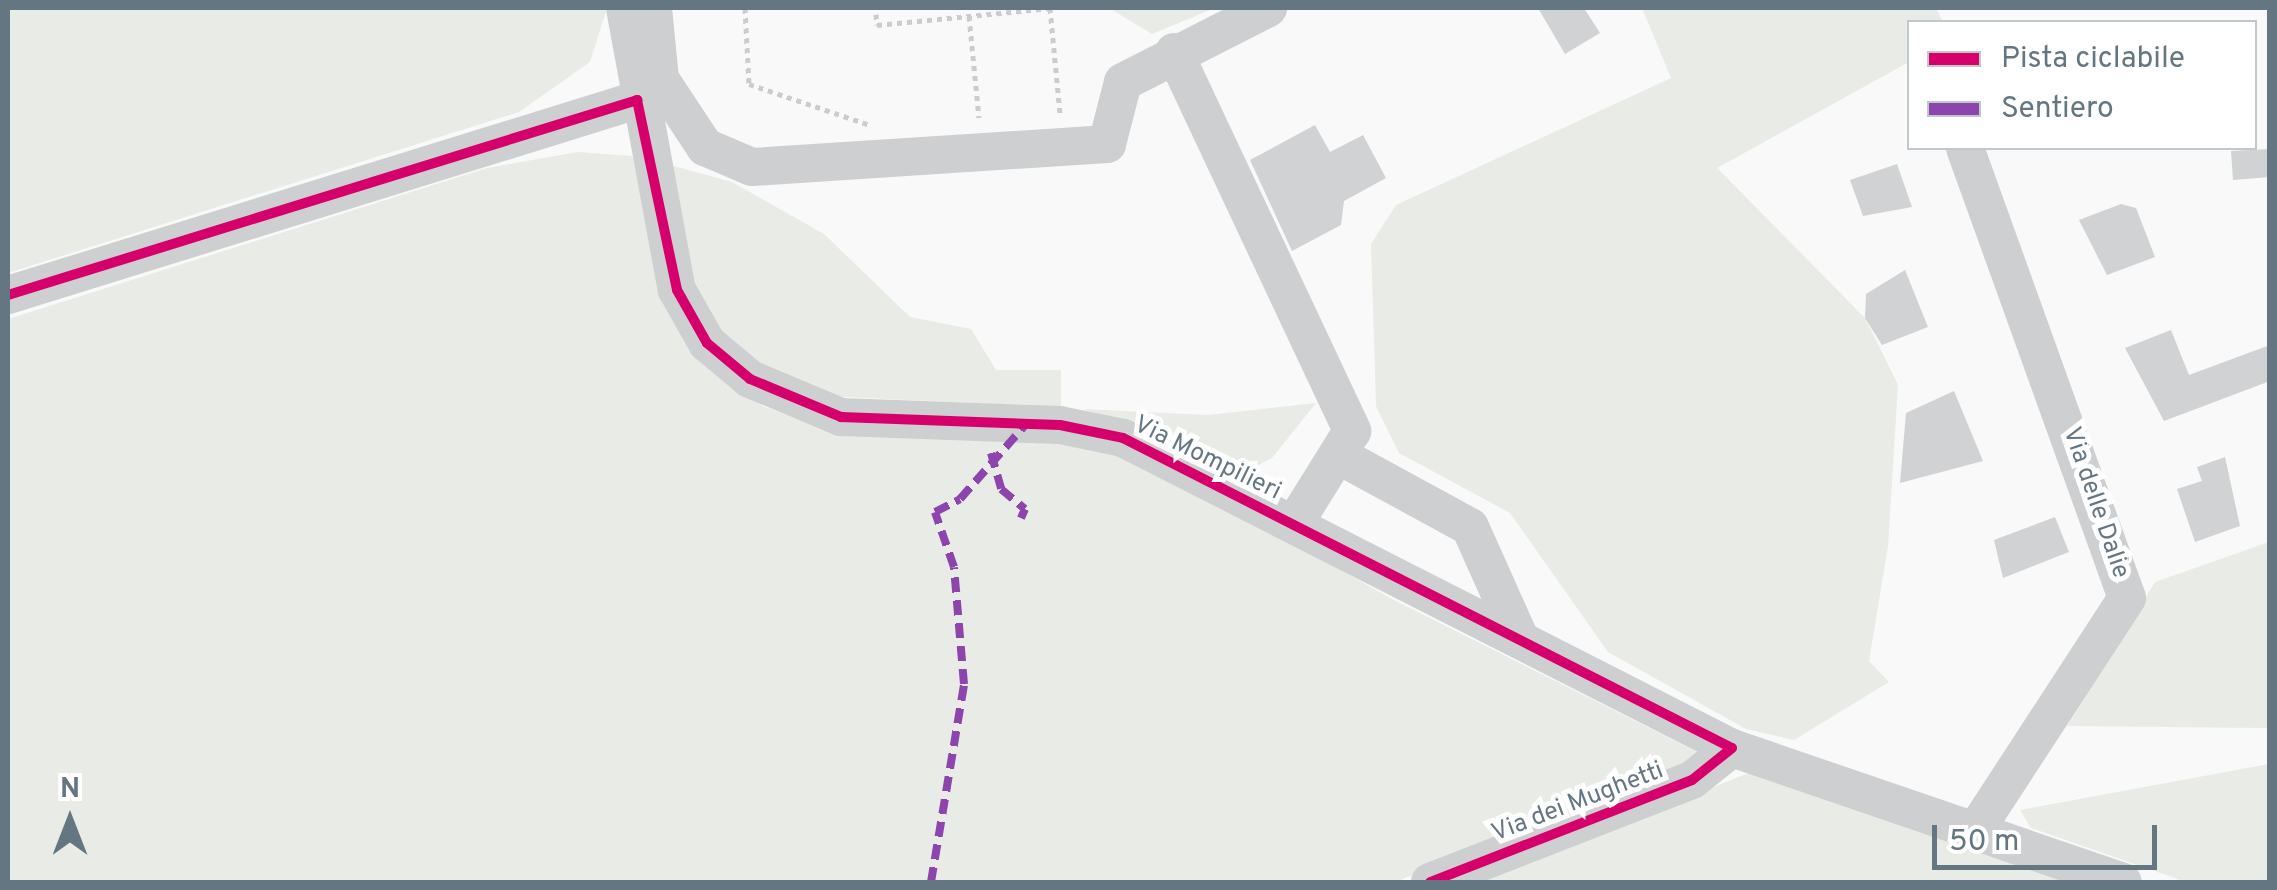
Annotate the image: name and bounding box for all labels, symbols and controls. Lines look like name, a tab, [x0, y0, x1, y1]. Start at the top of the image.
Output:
legend	[1907, 20, 2257, 150]
text: Pista ciclabile	[2001, 41, 2185, 78]
text: Sentiero	[2001, 91, 2114, 128]
street label: Via Mompilieri	[1128, 410, 1286, 508]
street label: Via delle Dalie	[2055, 424, 2135, 582]
street label: Via dei Mughetti	[1488, 756, 1668, 850]
north arrow	[20, 770, 120, 870]
text: N	[60, 772, 80, 808]
scale bar	[1937, 805, 2162, 867]
text: 50 m	[1949, 824, 2019, 861]

